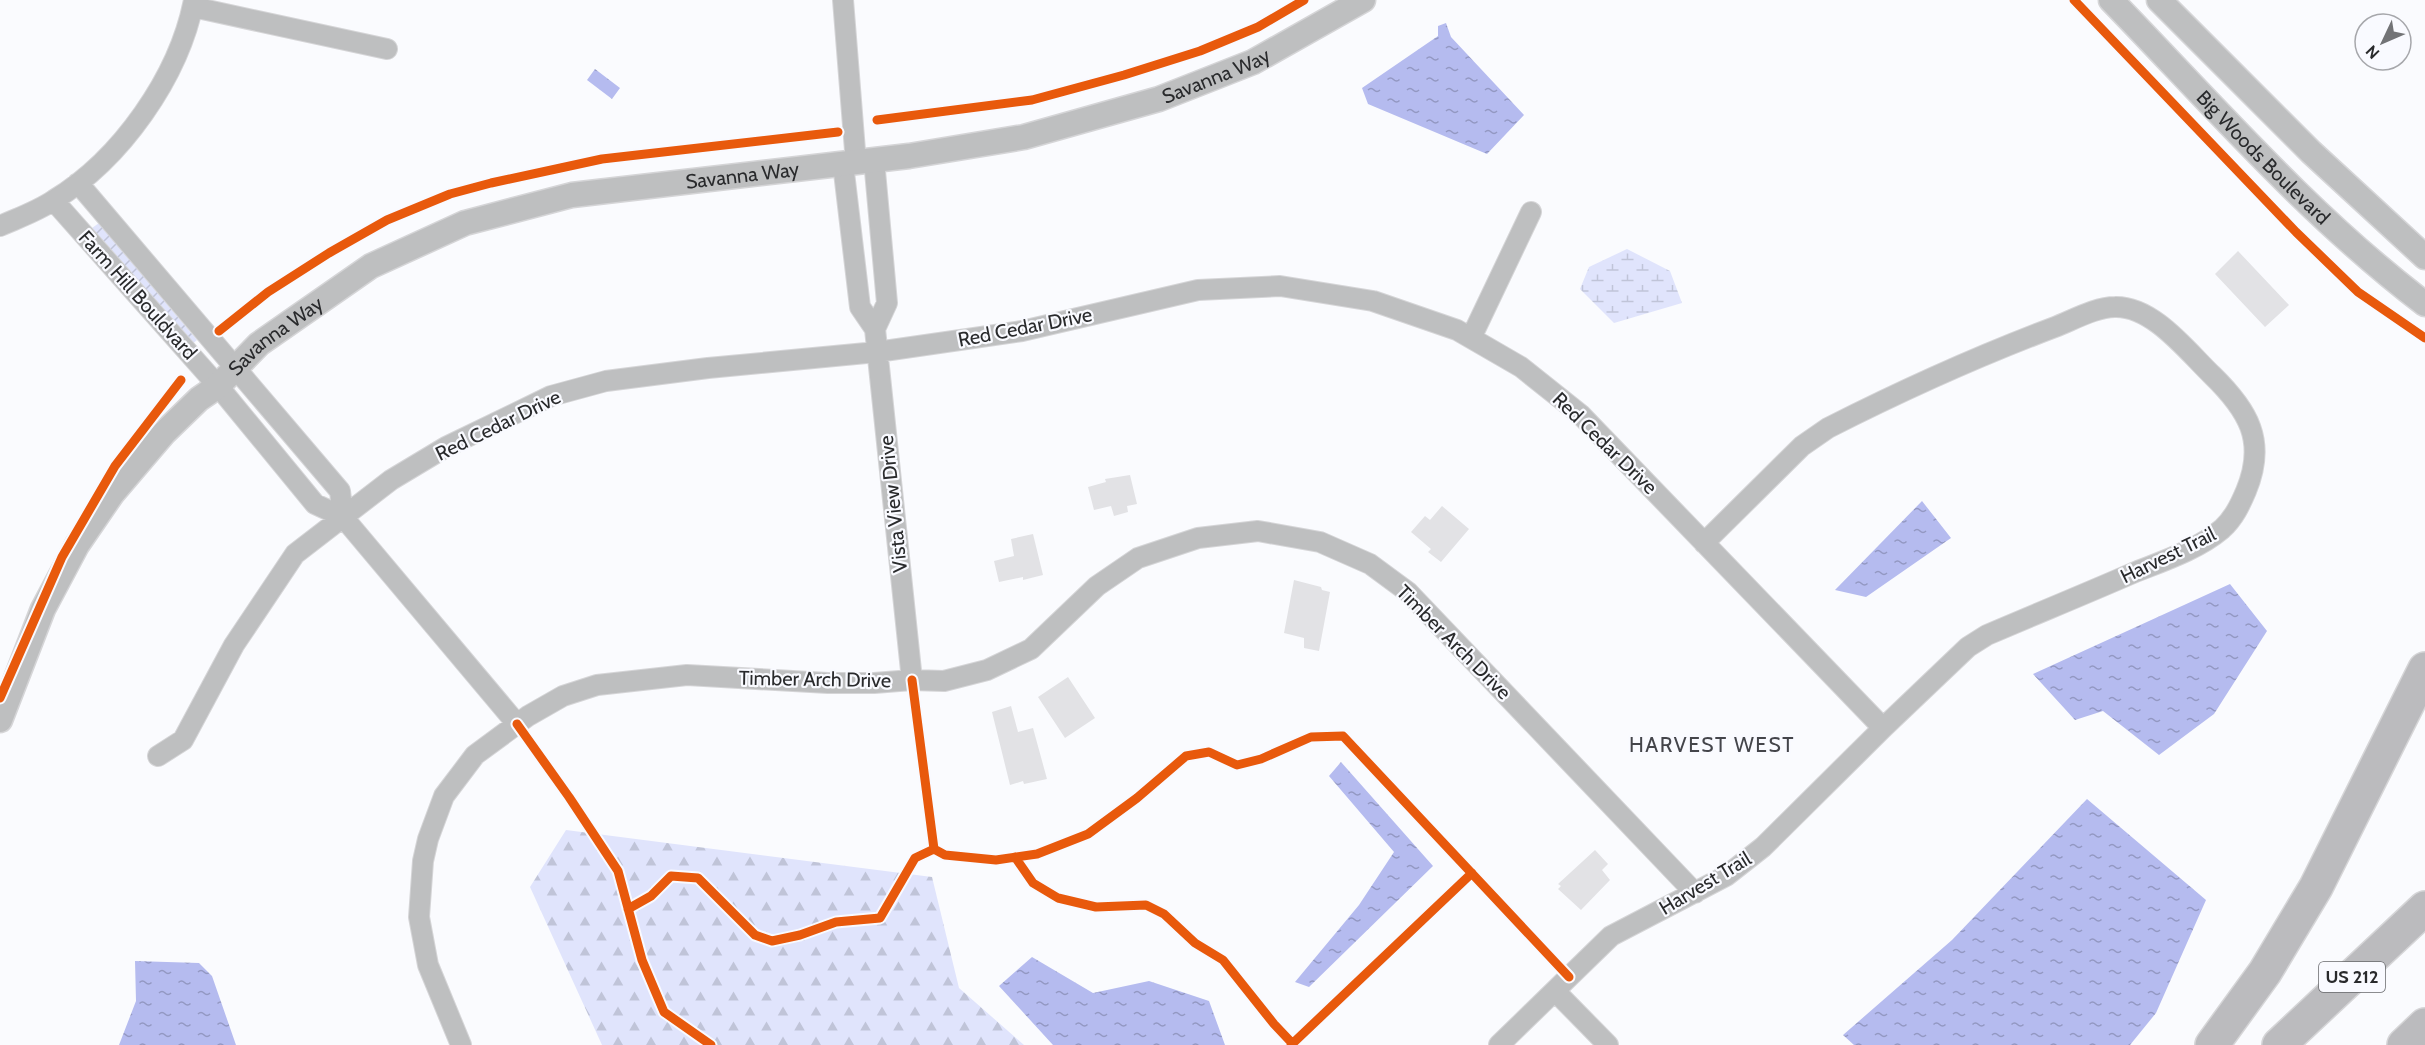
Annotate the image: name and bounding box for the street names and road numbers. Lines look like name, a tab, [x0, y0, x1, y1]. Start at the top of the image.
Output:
street label: Savanna Way	[1159, 43, 1274, 109]
street label: Big Woods Boulevard	[2192, 85, 2335, 229]
street label: Savanna Way	[684, 157, 800, 194]
street label: Farm Hill Bouldvard	[74, 226, 202, 364]
street label: Savanna Way	[223, 291, 327, 380]
street label: Red Cedar Drive	[956, 302, 1094, 352]
street label: Red Cedar Drive	[432, 384, 564, 466]
street label: Red Cedar Drive	[1548, 387, 1662, 499]
street label: Vista View Drive	[874, 434, 912, 574]
street label: Harvest Trail	[2116, 522, 2220, 588]
street label: Timber Arch Drive	[1392, 580, 1516, 704]
street label: Timber Arch Drive	[739, 666, 891, 692]
street label: Harvest Trail	[1655, 846, 1756, 920]
road number: US 212	[2319, 962, 2385, 992]

